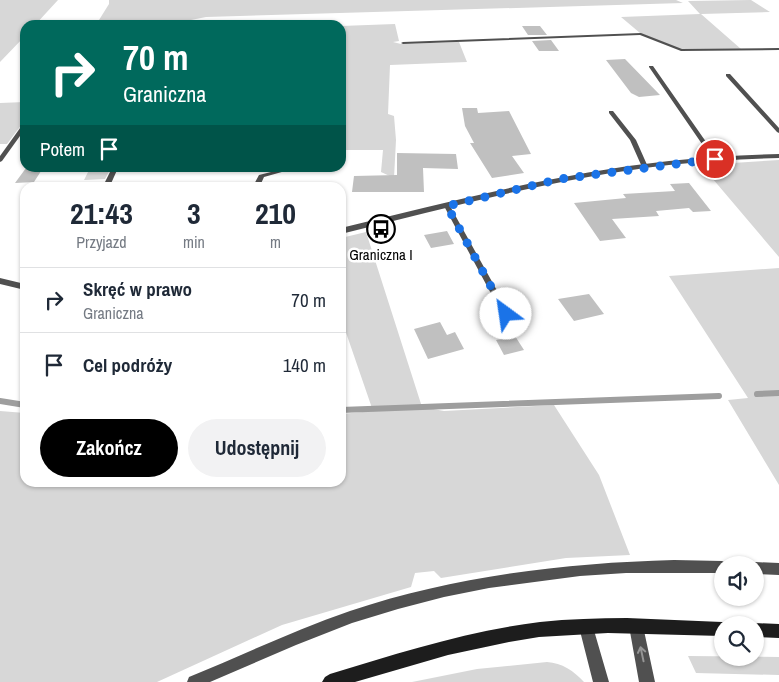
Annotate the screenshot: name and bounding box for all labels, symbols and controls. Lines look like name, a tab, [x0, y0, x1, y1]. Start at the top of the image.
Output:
text: 70 m	[123, 34, 188, 81]
icon: right	[40, 40, 105, 105]
text: Graniczna	[123, 79, 206, 109]
icon: arrive	[95, 135, 123, 163]
text: Potem	[40, 136, 85, 162]
pin	[694, 138, 736, 180]
icon: arrive	[701, 145, 729, 173]
text: 21:43	[70, 193, 133, 233]
text: 3	[187, 193, 201, 233]
text: 210	[255, 193, 296, 233]
bus stop icon: Graniczna I	[366, 214, 396, 244]
text: Przyjazd	[76, 231, 127, 253]
text: min	[183, 231, 205, 253]
text: m	[270, 231, 281, 253]
place label: Graniczna I	[349, 244, 413, 265]
text: Skręć w prawo	[83, 276, 192, 302]
icon: right	[40, 286, 68, 314]
text: 70 m	[291, 287, 326, 313]
position arrow	[479, 287, 531, 339]
text: Graniczna	[83, 302, 144, 324]
icon: arrive	[40, 351, 68, 379]
text: Cel podróży	[83, 352, 172, 378]
text: 140 m	[283, 352, 326, 378]
button: Zakończ	[40, 419, 178, 477]
button: Udostępnij	[188, 419, 326, 477]
map controls	[714, 556, 764, 666]
button: sound	[714, 556, 764, 606]
button: search	[714, 616, 764, 666]
one-way arrow	[636, 646, 646, 662]

